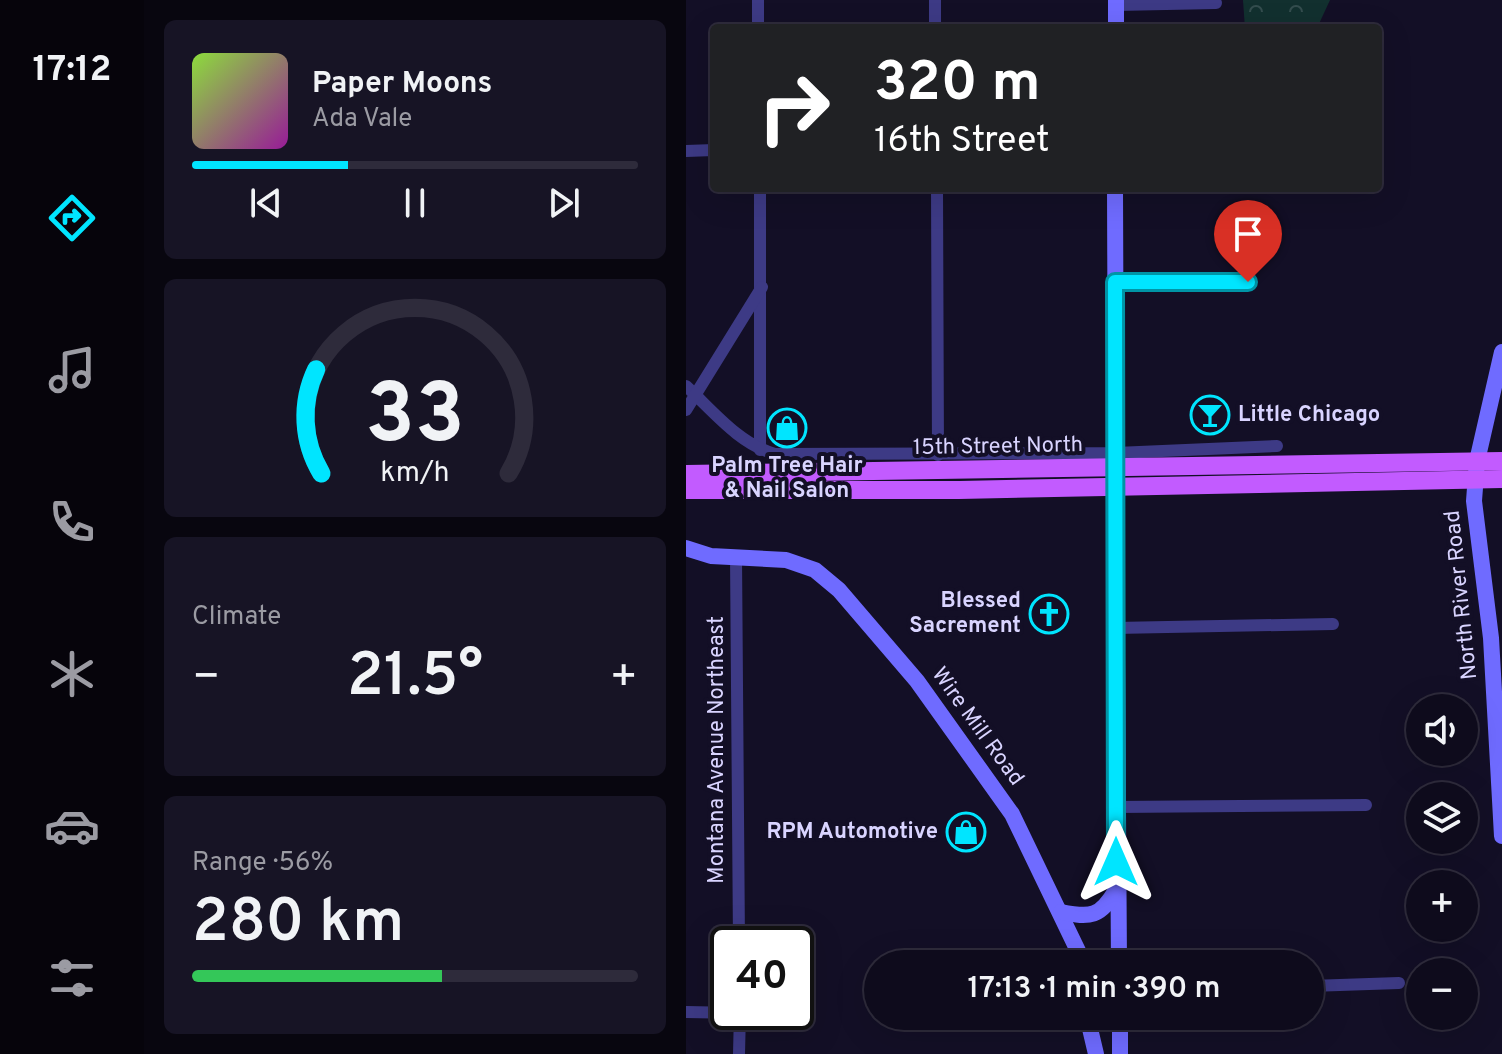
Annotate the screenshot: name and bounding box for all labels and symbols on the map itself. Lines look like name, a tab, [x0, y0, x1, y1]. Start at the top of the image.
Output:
pin	[1214, 200, 1282, 282]
bar icon: Little Chicago	[1189, 394, 1231, 436]
place label: Little Chicago	[1238, 402, 1380, 429]
shop icon: Palm Tree Hair & Nail Salon	[766, 407, 808, 449]
street label: 15th Street North	[913, 432, 1083, 462]
place label: Palm Tree Hair & Nail Salon	[711, 453, 863, 505]
street label: North River Road	[1440, 509, 1484, 681]
place label: Blessed Sacrement	[909, 588, 1021, 640]
church icon: Blessed Sacrement	[1028, 593, 1070, 635]
street label: Montana Avenue Northeast	[704, 616, 731, 884]
street label: Wire Mill Road	[925, 662, 1029, 792]
shop icon: RPM Automotive	[945, 811, 987, 853]
place label: RPM Automotive	[766, 819, 938, 846]
position arrow	[1074, 820, 1158, 904]
speed limit sign: 40	[710, 926, 814, 1030]

